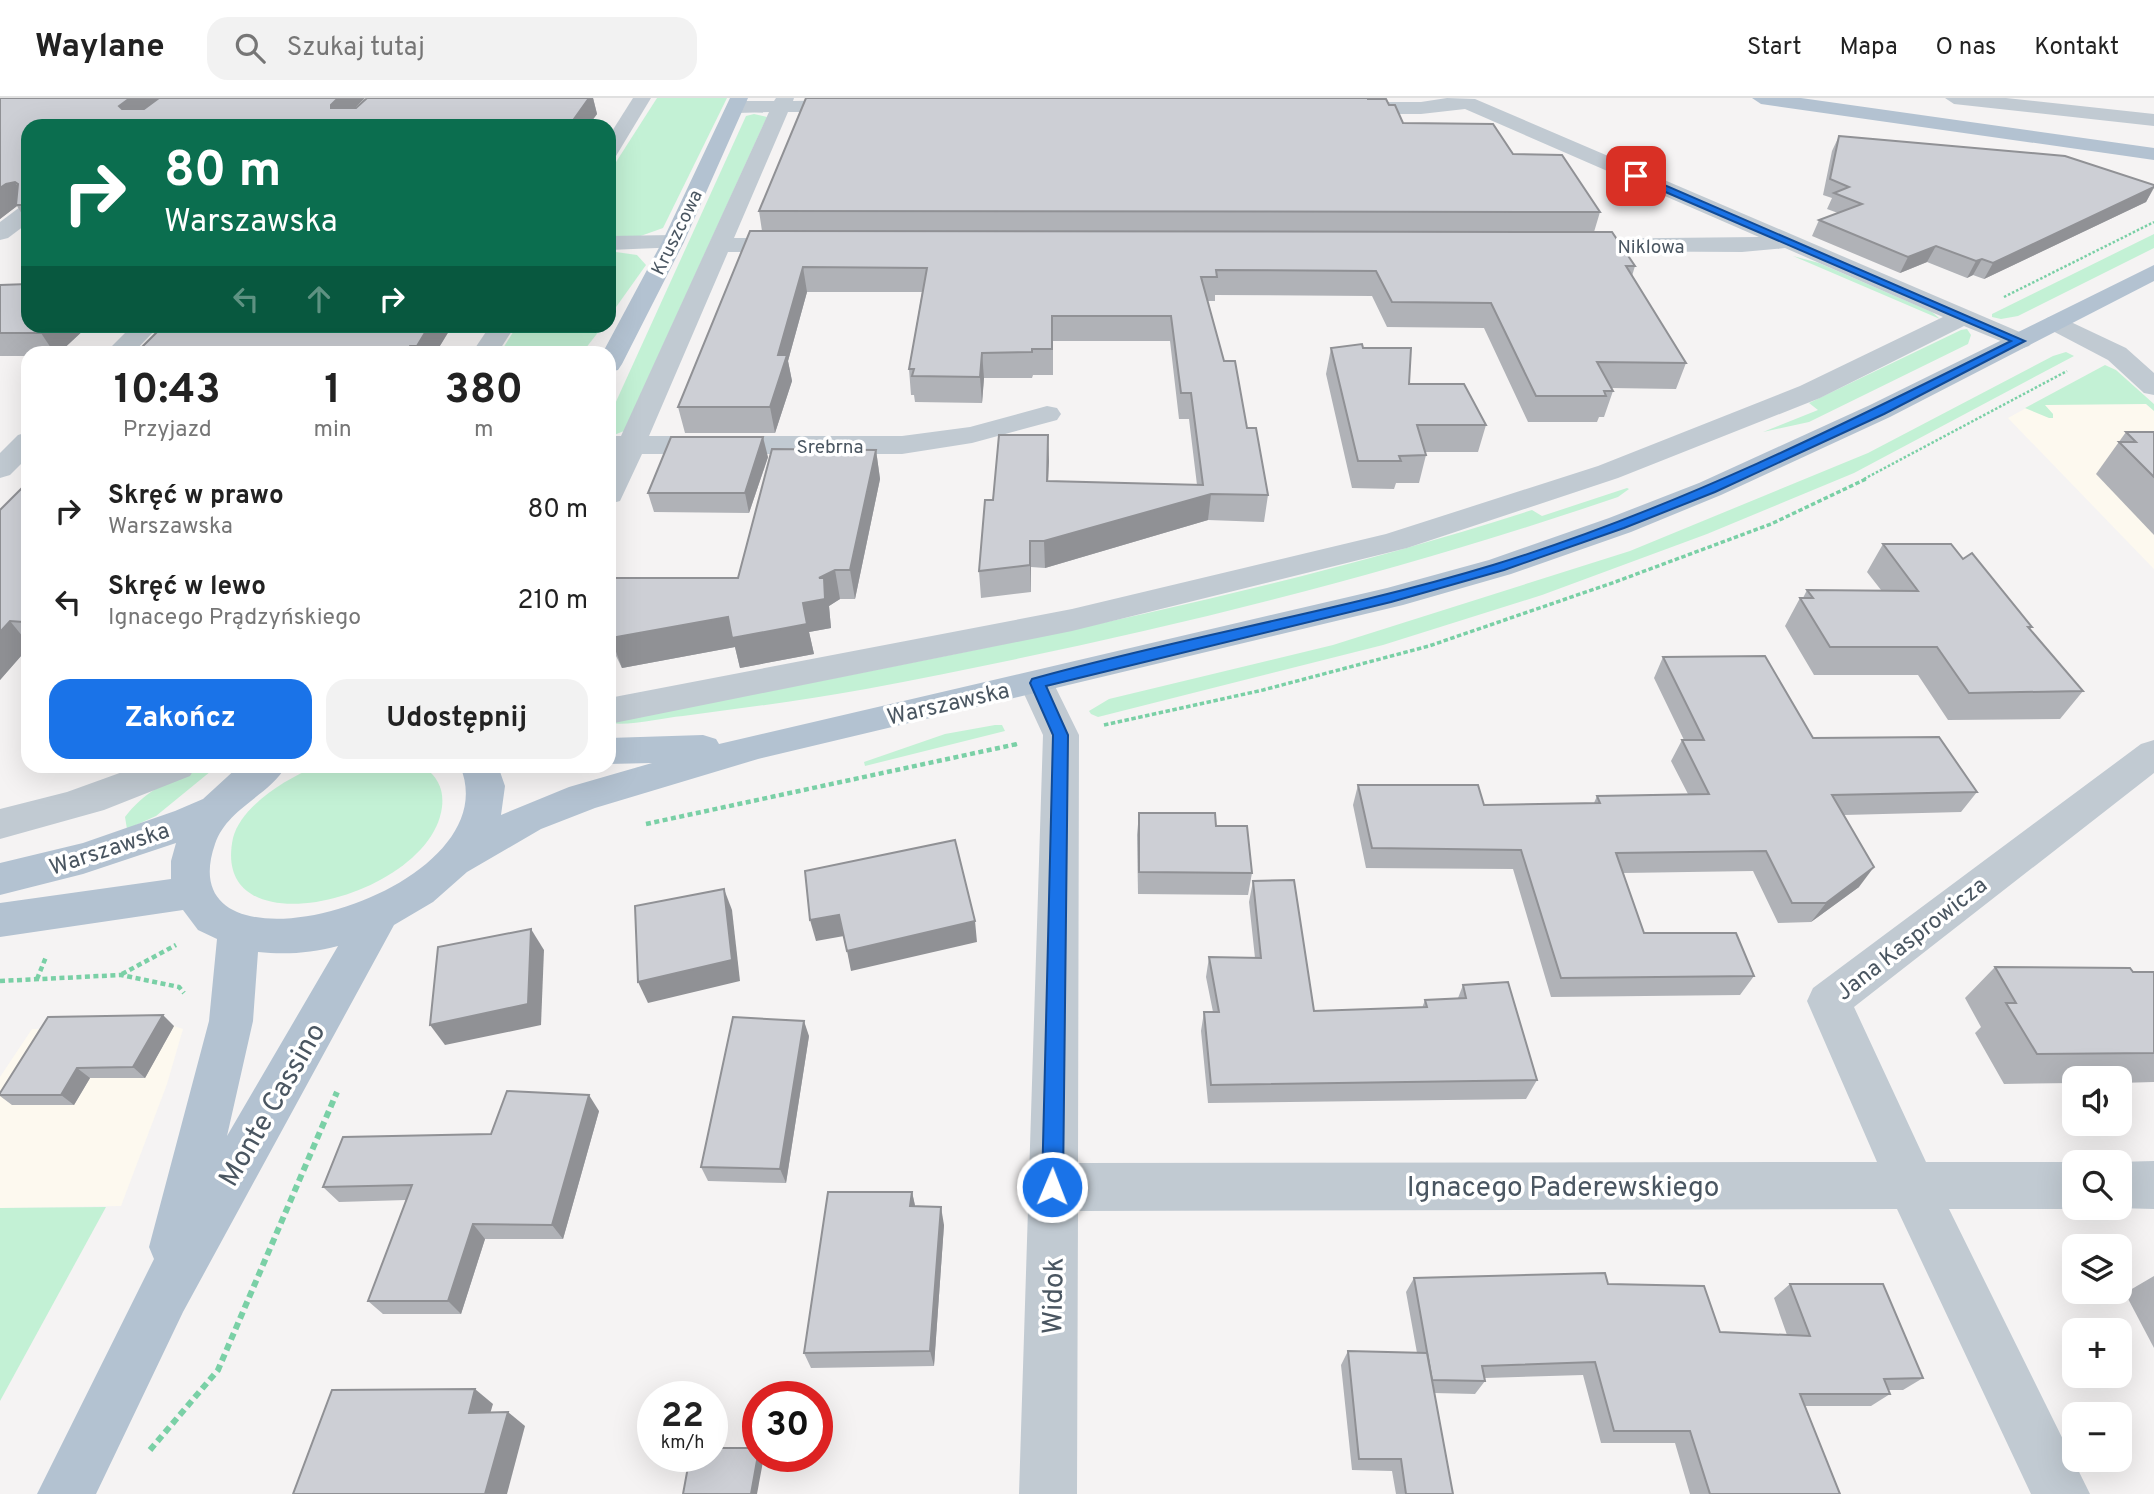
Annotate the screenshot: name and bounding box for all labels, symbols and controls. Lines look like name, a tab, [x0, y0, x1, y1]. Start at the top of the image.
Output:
search box	[207, 17, 697, 80]
text: Waylane	[35, 27, 165, 69]
icon: search	[231, 29, 269, 67]
text: Szukaj tutaj	[287, 32, 425, 65]
text: Start	[1747, 33, 1802, 63]
text: Mapa	[1840, 33, 1898, 63]
text: O nas	[1936, 33, 1996, 63]
text: Kontakt	[2034, 33, 2119, 63]
text: 80 m	[164, 142, 281, 204]
pin	[1606, 146, 1666, 206]
icon: right	[49, 147, 140, 238]
icon: arrive	[1617, 157, 1655, 195]
street label: Kruszcowa	[647, 186, 709, 279]
text: Warszawska	[164, 203, 338, 243]
street label: Niklowa	[1617, 236, 1685, 260]
icon: left	[227, 280, 265, 318]
icon: ahead	[300, 280, 338, 318]
icon: right	[373, 280, 411, 318]
text: 10:43	[114, 365, 221, 418]
text: 1	[324, 365, 341, 418]
text: 380	[445, 365, 523, 418]
text: Przyjazd	[123, 416, 212, 445]
text: min	[313, 416, 352, 445]
text: m	[474, 416, 494, 445]
street label: Srebrna	[796, 436, 864, 460]
text: Skręć w prawo	[108, 480, 284, 513]
icon: right	[49, 492, 87, 530]
text: 80 m	[528, 494, 588, 527]
text: Warszawska	[108, 513, 233, 542]
text: Skręć w lewo	[108, 571, 266, 604]
icon: left	[49, 583, 87, 621]
text: 210 m	[518, 585, 588, 618]
text: Ignacego Prądzyńskiego	[108, 604, 361, 633]
street label: Warszawska	[885, 677, 1013, 734]
button: Zakończ	[49, 679, 312, 759]
button: Udostępnij	[326, 679, 588, 759]
street label: Warszawska	[46, 817, 174, 883]
street label: Jana Kasprowicza	[1831, 872, 1994, 1008]
street label: Monte Cassino	[212, 1017, 335, 1194]
map controls	[2062, 1066, 2132, 1472]
button: sound	[2062, 1066, 2132, 1136]
position arrow	[1015, 1150, 1089, 1224]
button: search	[2062, 1150, 2132, 1220]
street label: Ignacego Paderewskiego	[1407, 1171, 1719, 1207]
button: layers	[2062, 1234, 2132, 1304]
street label: Widok	[1036, 1257, 1074, 1335]
button: +	[2062, 1318, 2132, 1388]
speed limit sign: 30	[742, 1381, 833, 1472]
text: 22	[661, 1395, 704, 1439]
button: −	[2062, 1402, 2132, 1472]
text: km/h	[661, 1432, 704, 1455]

